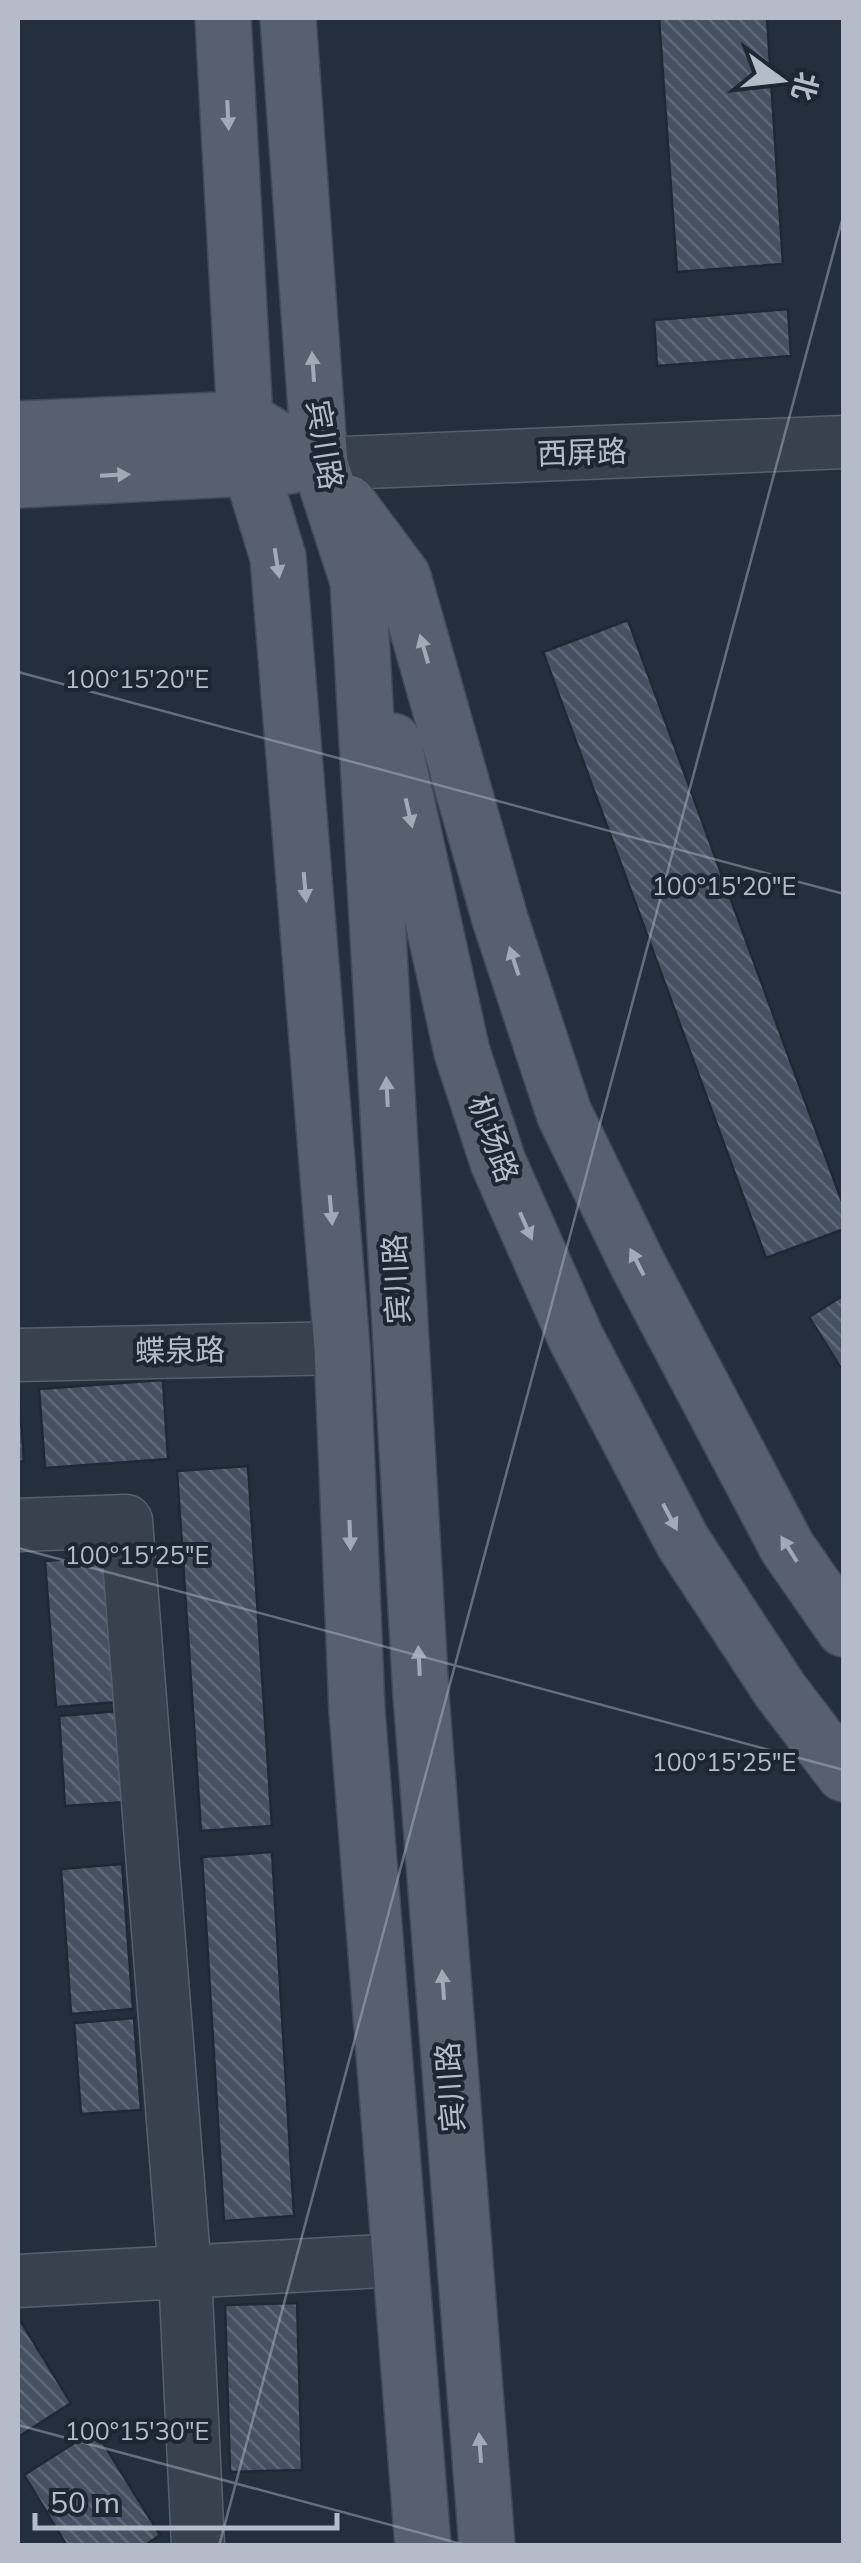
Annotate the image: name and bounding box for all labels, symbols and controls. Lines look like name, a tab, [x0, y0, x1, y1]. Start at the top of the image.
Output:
north arrow	[731, 30, 831, 130]
text: 北	[785, 69, 826, 105]
one-way arrow	[220, 99, 236, 131]
one-way arrow	[305, 350, 321, 382]
street label: 宾川路	[299, 397, 351, 492]
street label: 西屏路	[536, 431, 628, 473]
one-way arrow	[99, 467, 131, 483]
one-way arrow	[270, 548, 285, 579]
one-way arrow	[415, 634, 431, 665]
text: 100°15'20"E	[65, 663, 209, 694]
one-way arrow	[402, 798, 417, 829]
text: 100°15'20"E	[652, 870, 796, 901]
one-way arrow	[297, 871, 313, 903]
one-way arrow	[506, 946, 521, 976]
one-way arrow	[379, 1075, 395, 1107]
street label: 机场路	[461, 1090, 527, 1187]
one-way arrow	[323, 1195, 339, 1227]
one-way arrow	[518, 1212, 535, 1241]
street label: 宾川路	[375, 1233, 417, 1325]
one-way arrow	[629, 1247, 646, 1276]
street label: 蝶泉路	[135, 1330, 225, 1370]
one-way arrow	[661, 1502, 678, 1531]
one-way arrow	[342, 1519, 358, 1551]
one-way arrow	[780, 1535, 799, 1562]
text: 100°15'25"E	[65, 1539, 209, 1570]
one-way arrow	[411, 1644, 427, 1676]
text: 100°15'25"E	[652, 1746, 796, 1777]
one-way arrow	[435, 1968, 451, 2000]
street label: 宾川路	[428, 2041, 472, 2133]
text: 100°15'30"E	[65, 2415, 209, 2446]
one-way arrow	[471, 2432, 487, 2464]
scale bar	[35, 2468, 338, 2530]
text: 50 m	[50, 2483, 120, 2521]

